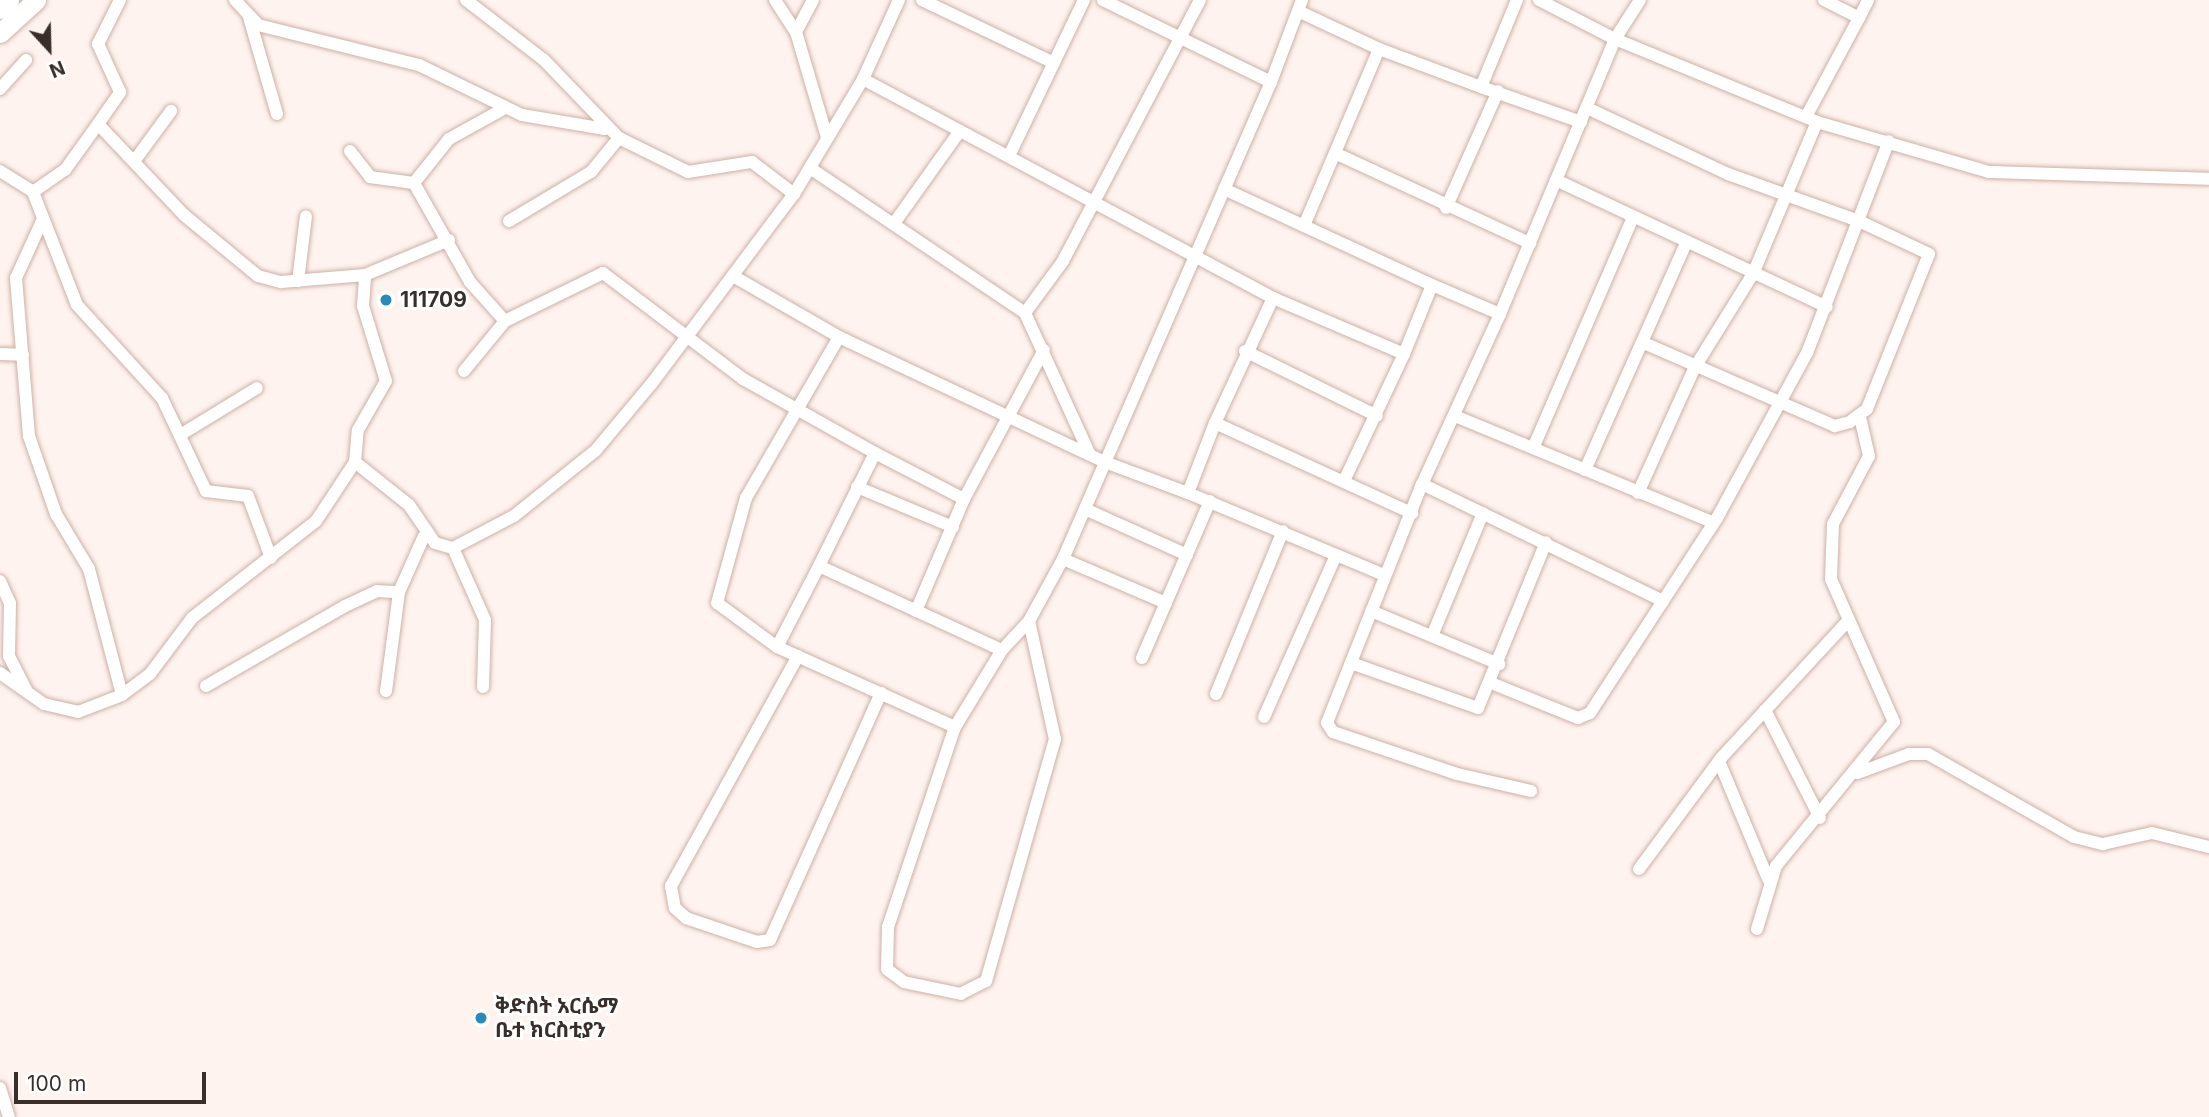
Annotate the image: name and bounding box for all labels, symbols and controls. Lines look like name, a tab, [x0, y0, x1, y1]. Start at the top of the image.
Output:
north arrow	[14, 14, 84, 84]
text: N	[46, 56, 68, 82]
place label: 111709	[400, 287, 467, 313]
marker: 111709	[378, 292, 394, 308]
place label: ቅድስት አርሴማ ቤተ ክርስቲያን	[495, 993, 618, 1043]
marker: ቅድስት አርሴማ ቤተ ክርስቲያን	[473, 1010, 489, 1026]
scale bar	[18, 1058, 210, 1102]
text: 100 m	[27, 1071, 86, 1096]

